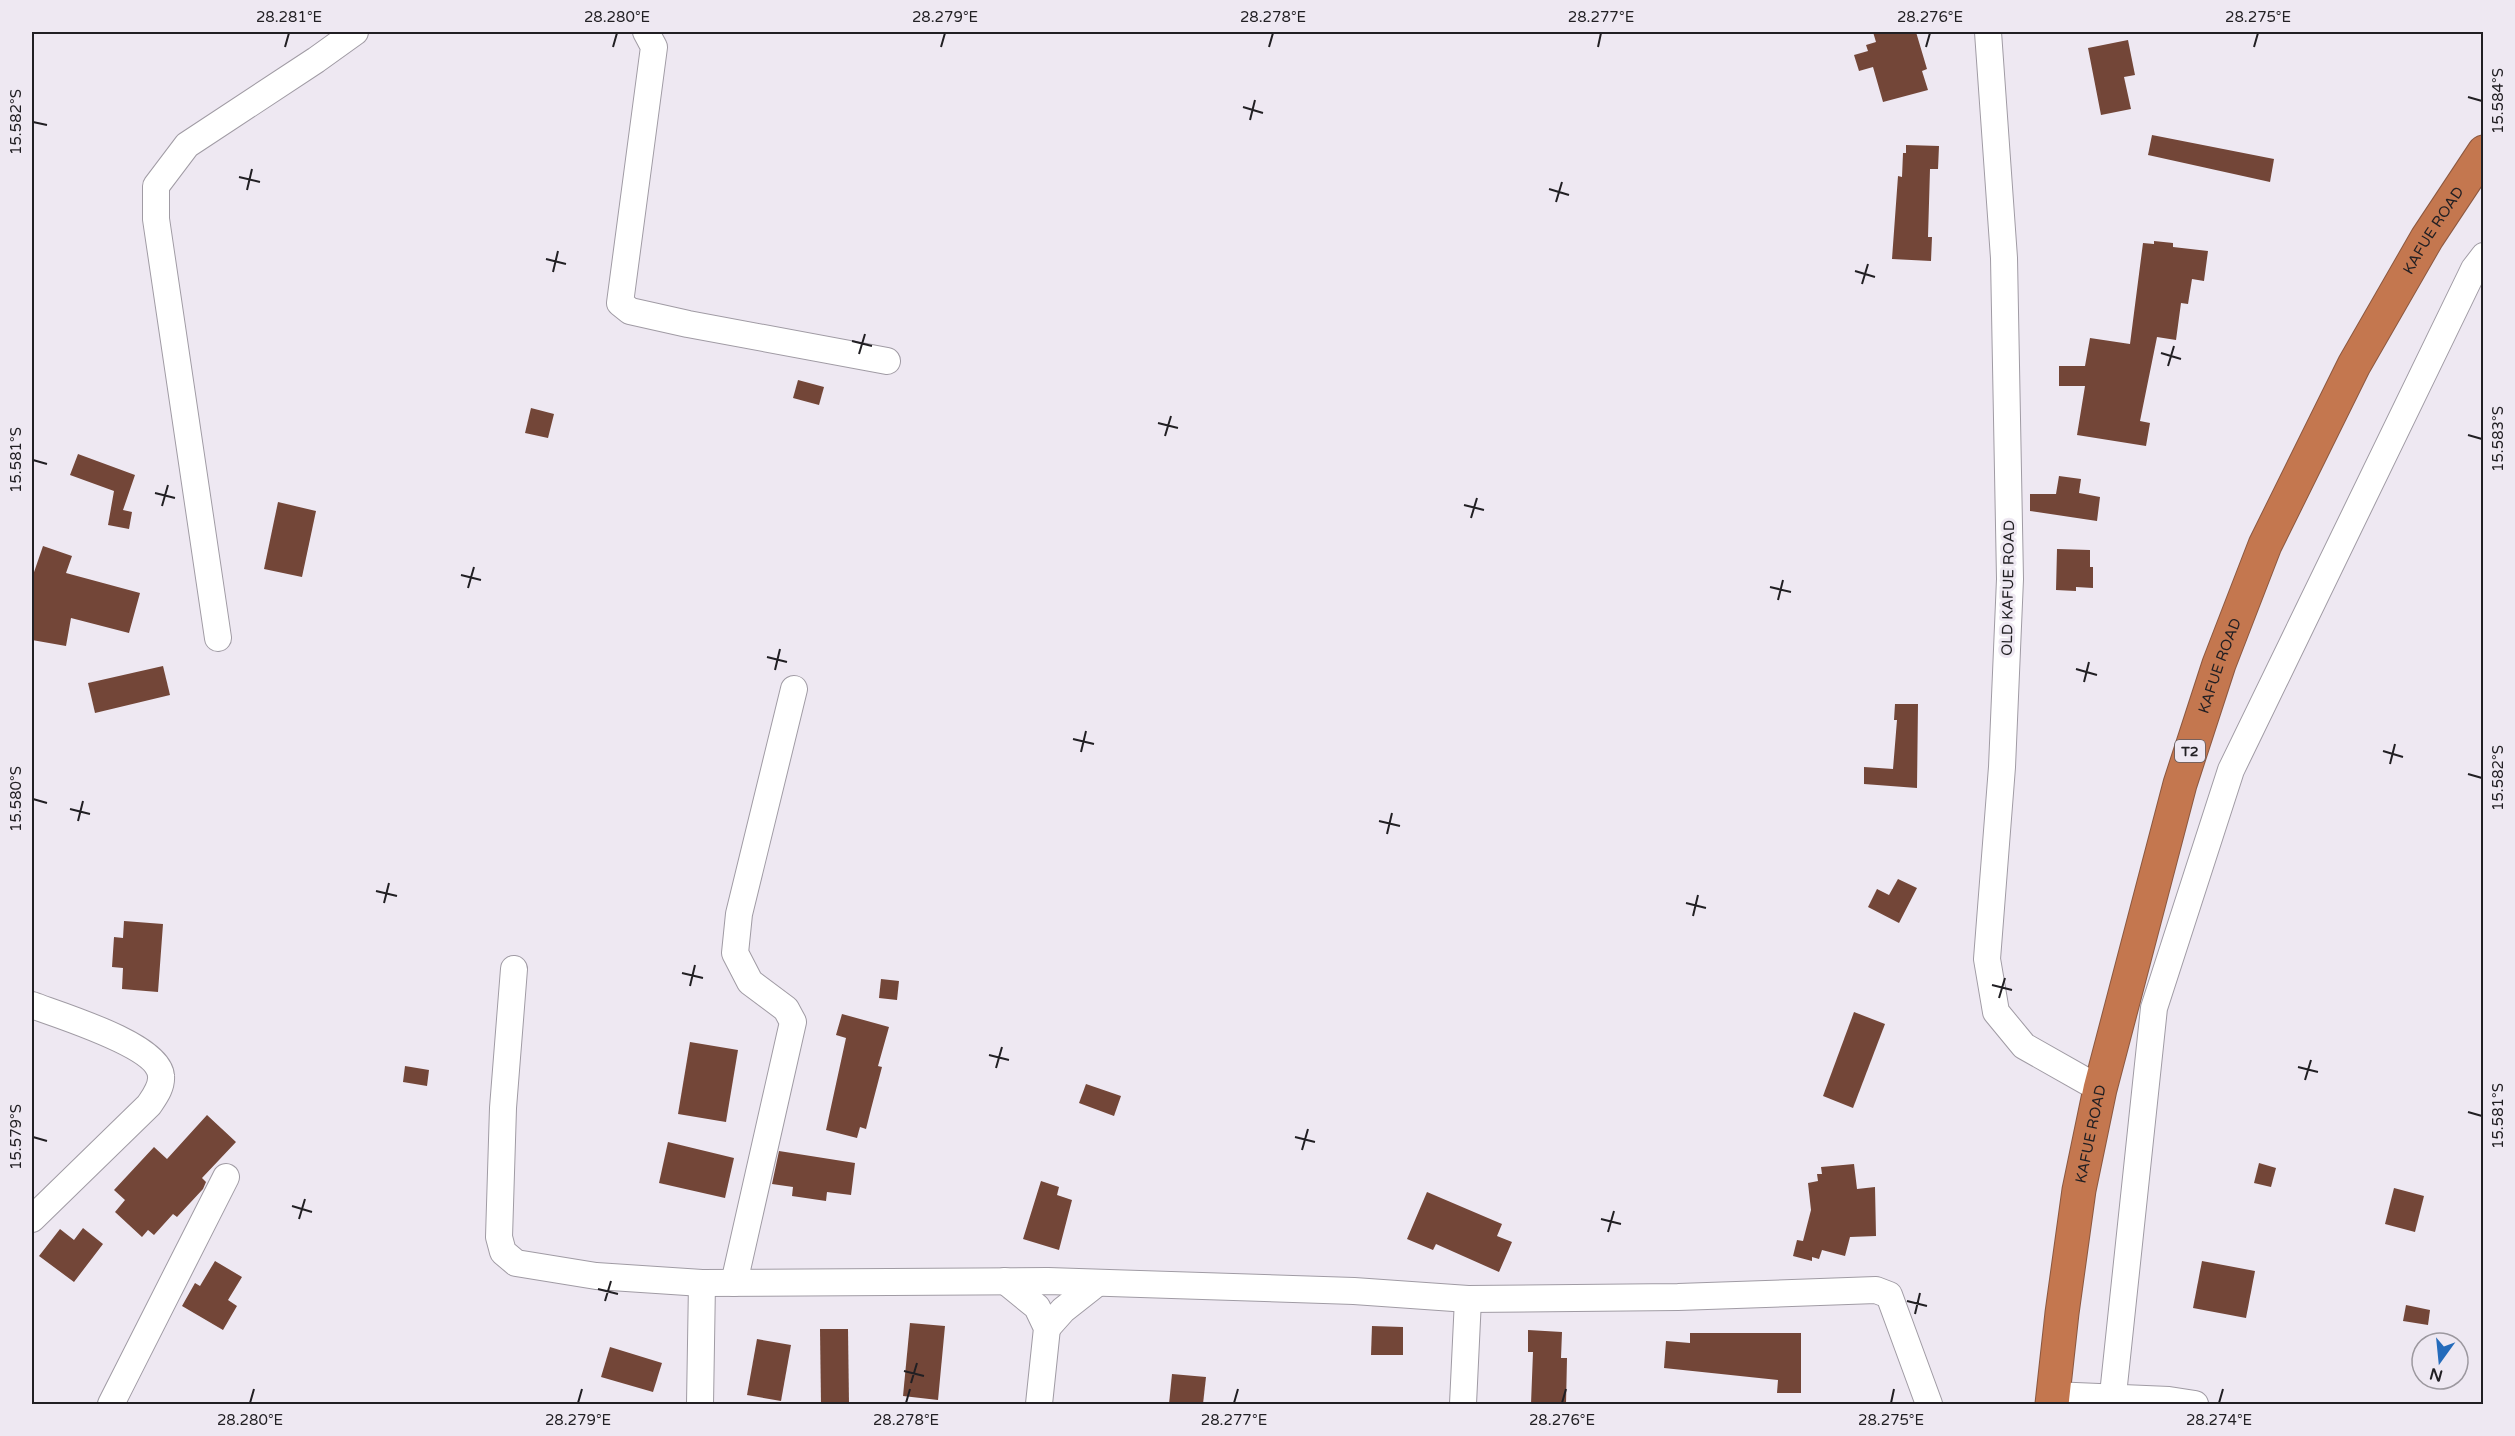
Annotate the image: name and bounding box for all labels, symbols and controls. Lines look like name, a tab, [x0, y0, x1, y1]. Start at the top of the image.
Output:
text: 28.281°E	[256, 8, 322, 26]
text: 28.280°E	[584, 8, 650, 26]
text: 28.279°E	[912, 8, 978, 26]
text: 28.278°E	[1240, 8, 1306, 26]
text: 28.277°E	[1568, 8, 1634, 26]
text: 28.276°E	[1897, 8, 1963, 26]
text: 28.275°E	[2225, 8, 2291, 26]
text: 15.584°S	[2489, 68, 2507, 134]
text: 15.582°S	[7, 89, 25, 155]
street label: KAFUE ROAD	[2399, 183, 2468, 277]
text: 15.583°S	[2489, 406, 2507, 472]
text: 15.581°S	[7, 427, 25, 493]
street label: OLD KAFUE ROAD	[1998, 520, 2018, 656]
street label: KAFUE ROAD	[2195, 615, 2245, 716]
road number: T2	[2175, 740, 2205, 762]
text: 15.582°S	[2489, 745, 2507, 811]
text: 15.580°S	[7, 766, 25, 832]
street label: KAFUE ROAD	[2072, 1083, 2110, 1185]
text: 15.581°S	[2489, 1083, 2507, 1149]
text: 15.579°S	[7, 1104, 25, 1170]
north arrow	[2410, 1331, 2470, 1391]
text: N	[2428, 1363, 2445, 1386]
text: 28.280°E	[217, 1411, 283, 1429]
text: 28.279°E	[545, 1411, 611, 1429]
text: 28.278°E	[873, 1411, 939, 1429]
text: 28.277°E	[1201, 1411, 1267, 1429]
text: 28.276°E	[1529, 1411, 1595, 1429]
text: 28.275°E	[1858, 1411, 1924, 1429]
text: 28.274°E	[2186, 1411, 2252, 1429]

